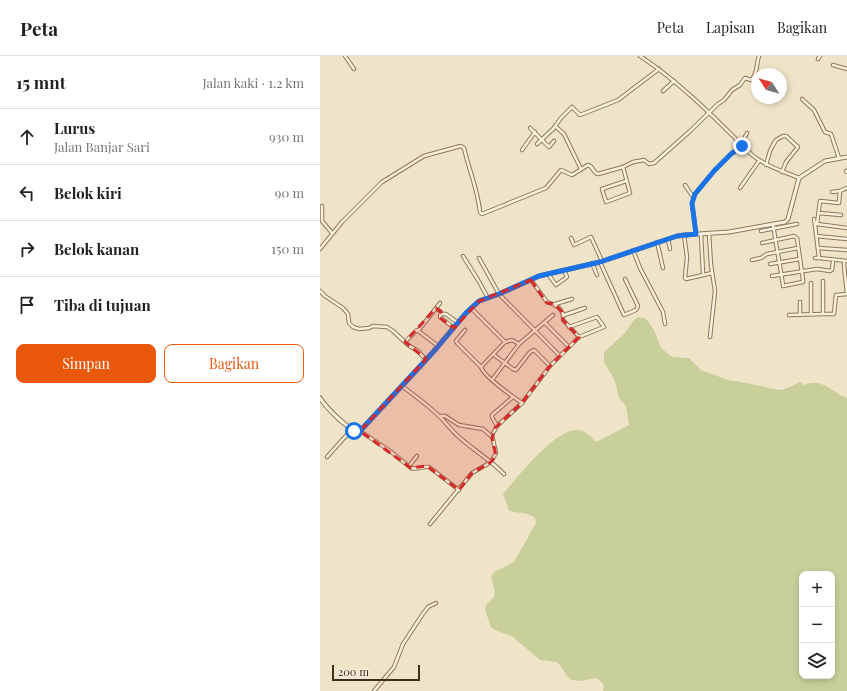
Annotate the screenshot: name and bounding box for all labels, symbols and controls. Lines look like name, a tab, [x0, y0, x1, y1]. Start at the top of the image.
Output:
text: Peta	[20, 15, 58, 41]
text: Peta	[657, 18, 684, 37]
text: Lapisan	[706, 18, 755, 37]
text: Bagikan	[777, 18, 827, 37]
north arrow	[751, 68, 787, 104]
text: 15 mnt	[16, 71, 66, 93]
text: Jalan kaki · 1.2 km	[203, 74, 304, 91]
text: Lurus	[54, 118, 95, 138]
icon: ahead	[16, 126, 38, 148]
text: 930 m	[269, 128, 304, 145]
route end	[733, 137, 751, 155]
text: Jalan Banjar Sari	[54, 138, 150, 155]
icon: left	[16, 182, 38, 204]
text: Belok kiri	[54, 183, 122, 203]
text: 90 m	[275, 184, 304, 201]
icon: right	[16, 238, 38, 260]
text: Belok kanan	[54, 239, 139, 259]
text: 150 m	[271, 240, 304, 257]
icon: arrive	[16, 294, 38, 316]
text: Tiba di tujuan	[54, 295, 151, 315]
button: Simpan	[16, 344, 156, 383]
button: Bagikan	[164, 344, 304, 383]
route start	[345, 422, 363, 440]
map controls	[799, 571, 835, 679]
button: +	[799, 571, 835, 607]
button: −	[799, 607, 835, 643]
button: layers	[799, 643, 835, 679]
scale bar	[332, 663, 420, 682]
text: 200 m	[338, 664, 369, 679]

